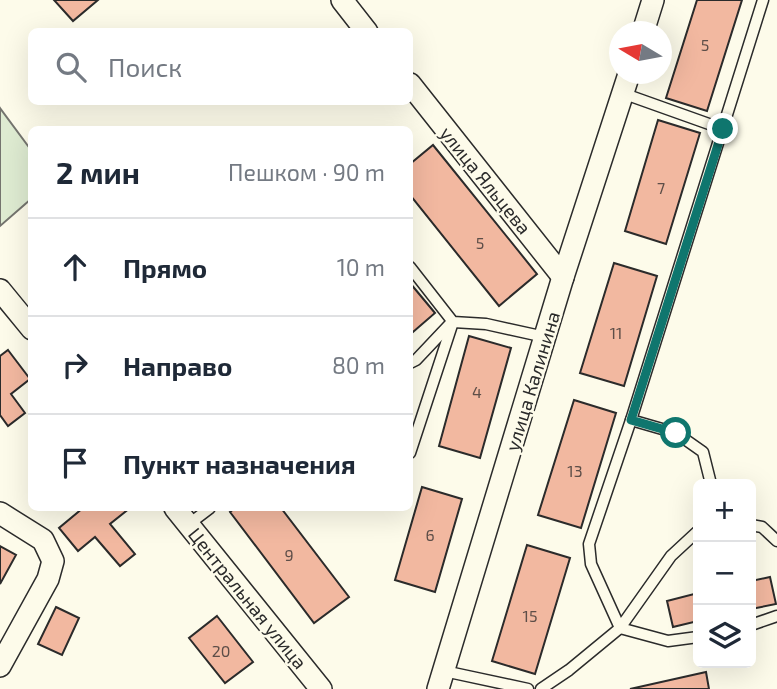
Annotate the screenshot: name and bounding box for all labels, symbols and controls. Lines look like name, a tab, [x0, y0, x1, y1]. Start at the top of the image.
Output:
north arrow	[609, 21, 672, 84]
search box	[28, 28, 413, 105]
house number: 5	[701, 35, 709, 54]
icon: search	[52, 48, 90, 86]
text: Поиск	[108, 51, 182, 82]
route end	[707, 113, 738, 144]
street label: улица Яльцева	[435, 122, 536, 239]
text: 2 мин	[56, 154, 140, 190]
text: Пешком · 90 m	[228, 158, 385, 186]
house number: 7	[657, 178, 665, 197]
house number: 5	[476, 233, 484, 252]
icon: ahead	[56, 248, 94, 286]
text: Прямо	[123, 252, 207, 283]
text: 10 m	[337, 253, 385, 281]
street label: улица Калинина	[500, 308, 565, 454]
house number: 11	[610, 323, 622, 342]
icon: right	[56, 346, 94, 384]
text: Направо	[123, 350, 232, 381]
text: 80 m	[332, 351, 385, 379]
house number: 4	[472, 382, 482, 401]
route start	[660, 417, 691, 448]
icon: arrive	[56, 444, 94, 482]
text: Пункт назначения	[123, 448, 356, 479]
house number: 13	[567, 461, 583, 480]
map controls	[693, 479, 756, 668]
button: +	[693, 479, 756, 542]
street label: Центральная улица	[183, 523, 312, 674]
house number: 6	[425, 525, 435, 544]
button: −	[693, 542, 756, 605]
house number: 9	[284, 545, 294, 564]
button: layers	[693, 605, 756, 668]
house number: 15	[523, 606, 537, 625]
house number: 20	[212, 641, 230, 660]

